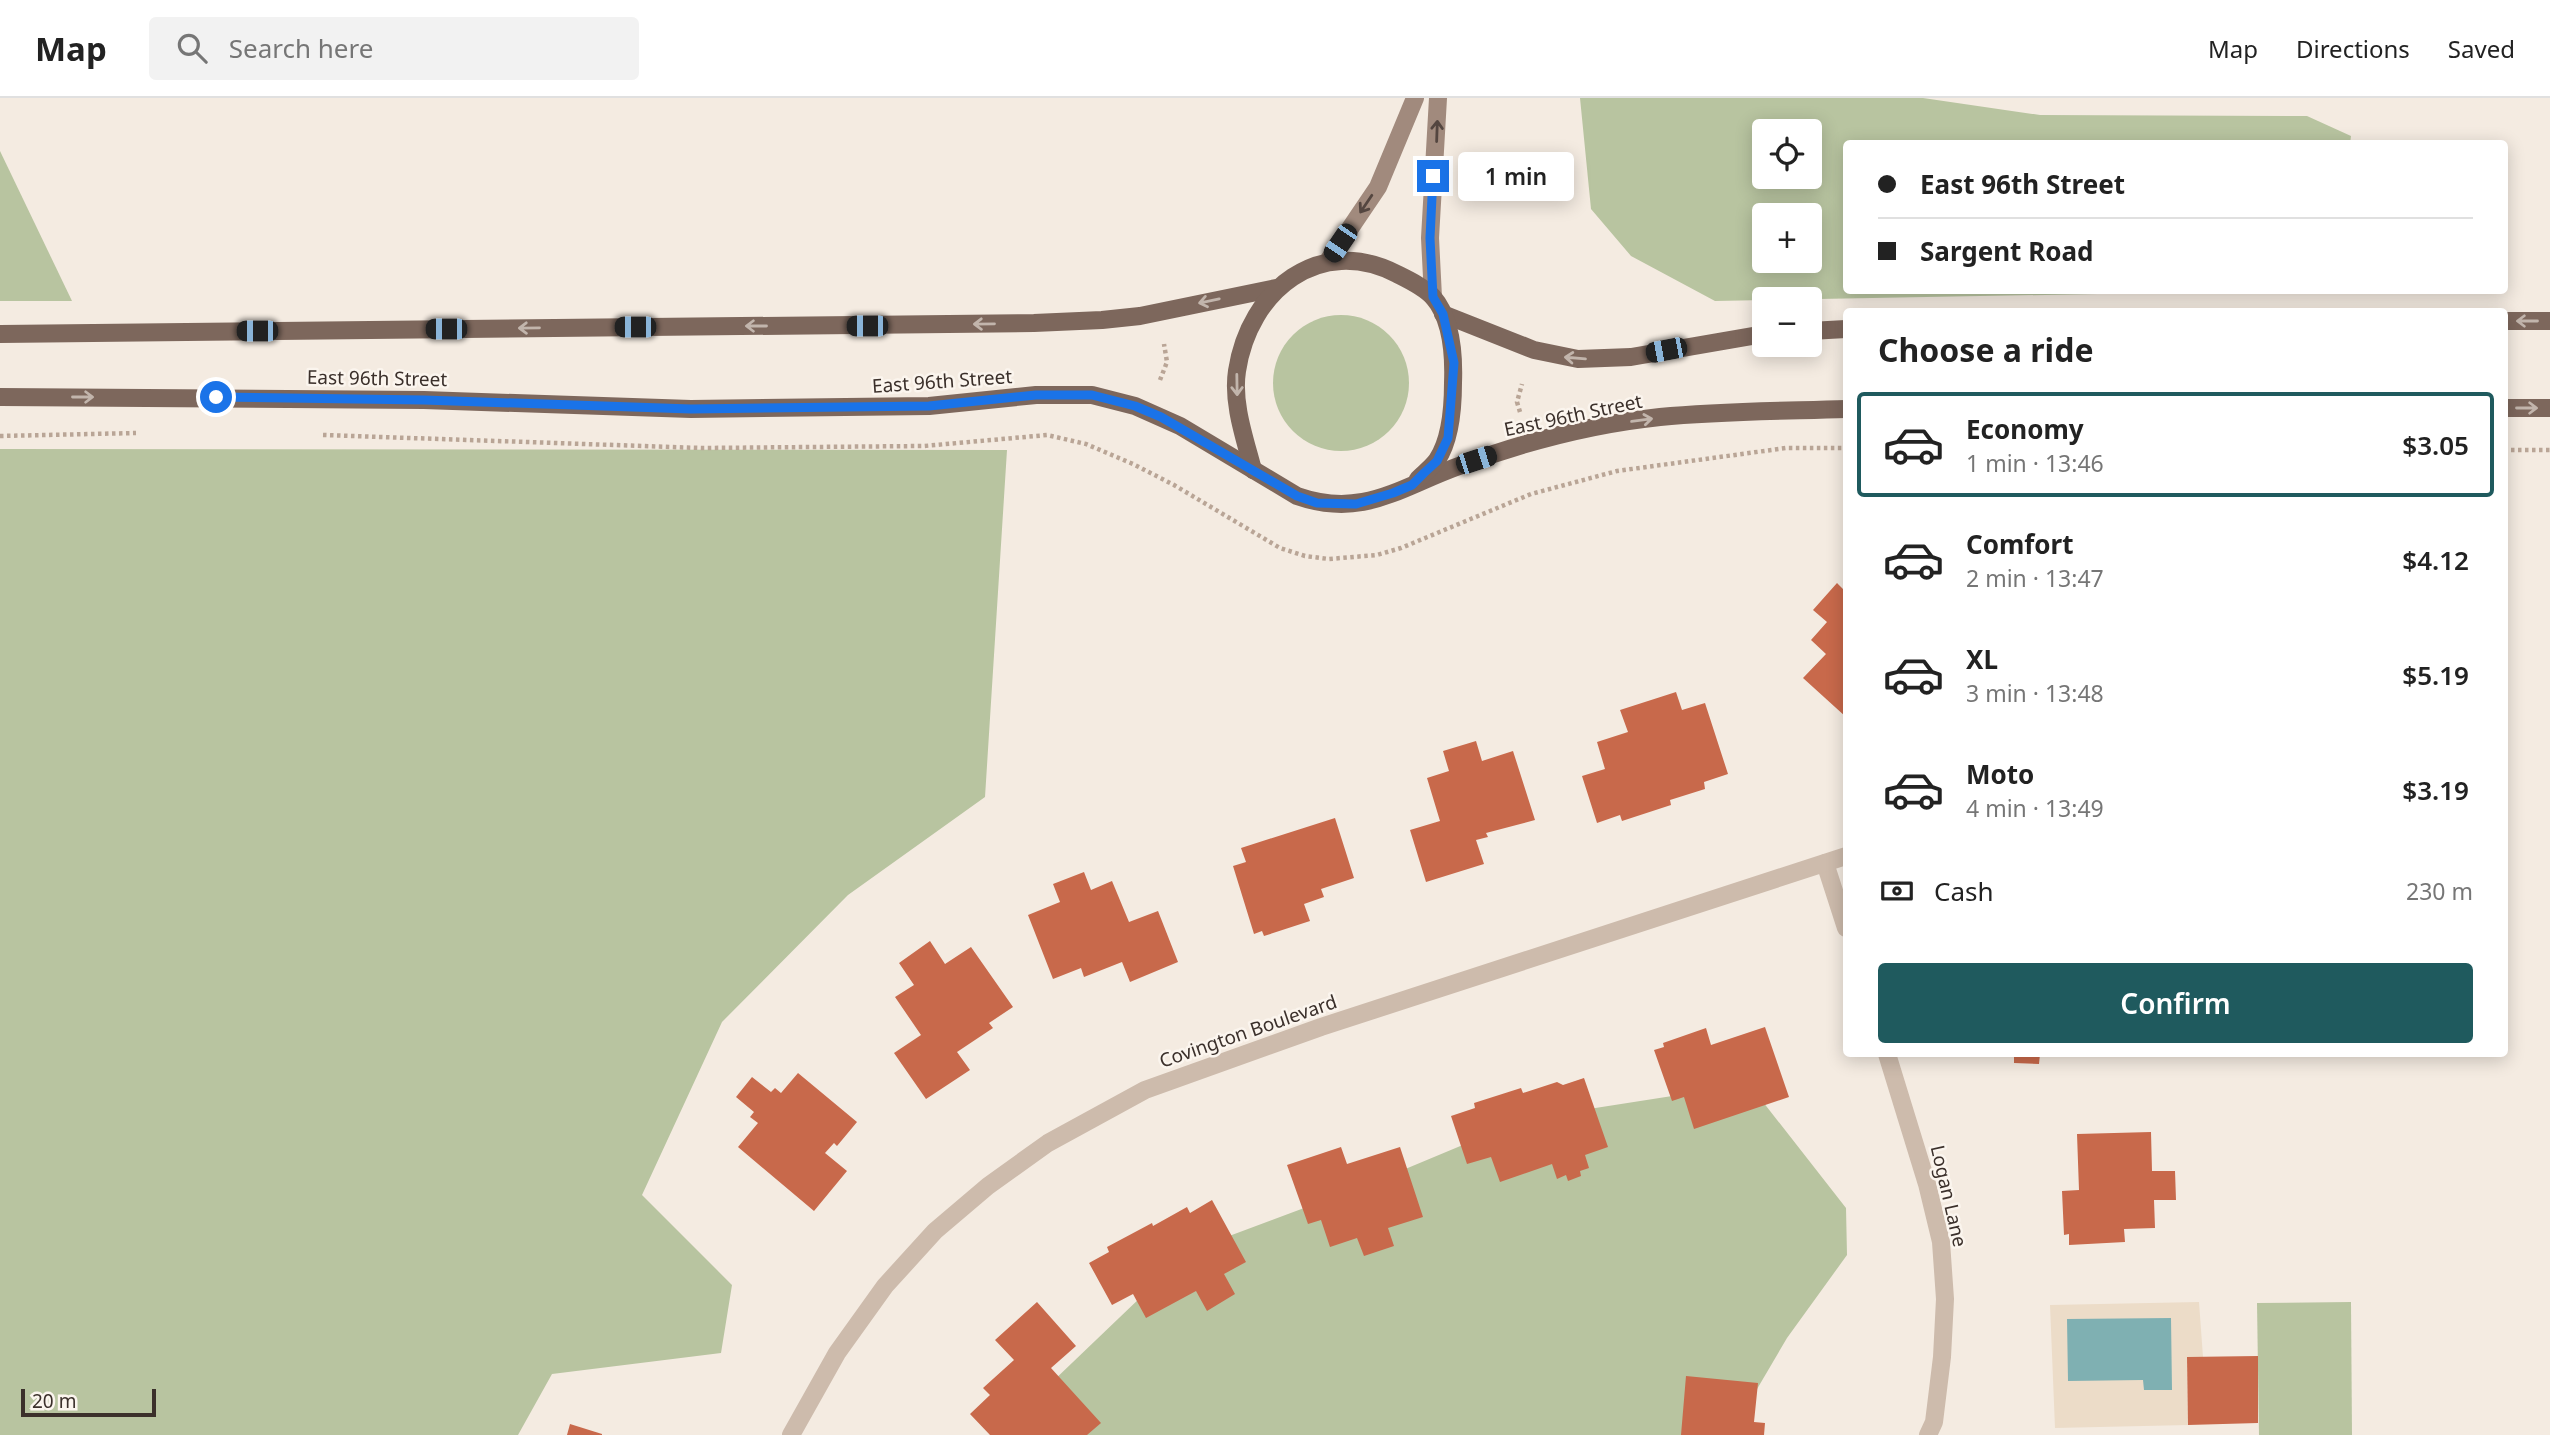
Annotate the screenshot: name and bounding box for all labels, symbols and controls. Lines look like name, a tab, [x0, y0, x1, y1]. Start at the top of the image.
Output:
search box	[149, 17, 639, 80]
text: Map	[35, 26, 107, 71]
icon: search	[173, 29, 211, 67]
text: Search here	[229, 30, 373, 66]
text: Map	[2208, 32, 2258, 65]
text: Directions	[2296, 32, 2410, 65]
text: Saved	[2448, 32, 2515, 65]
map controls	[1752, 119, 1822, 357]
button: locate	[1752, 119, 1822, 189]
one-way arrow	[1430, 120, 1443, 143]
callout: 1 min	[1458, 152, 1573, 200]
route end	[1417, 160, 1449, 192]
text: 1 min	[1485, 160, 1547, 192]
text: East 96th Street	[1920, 166, 2125, 202]
one-way arrow	[1359, 194, 1373, 213]
button: +	[1752, 203, 1822, 273]
car	[1320, 220, 1361, 266]
text: Sargent Road	[1920, 233, 2093, 269]
button: −	[1752, 287, 1822, 357]
one-way arrow	[1198, 295, 1221, 309]
one-way arrow	[2516, 314, 2539, 328]
car	[847, 316, 889, 337]
car	[615, 317, 657, 338]
one-way arrow	[973, 317, 996, 331]
car	[426, 319, 468, 340]
one-way arrow	[745, 319, 768, 333]
car	[237, 321, 279, 342]
one-way arrow	[518, 321, 541, 335]
text: Choose a ride	[1878, 328, 2094, 371]
car	[1644, 336, 1689, 364]
one-way arrow	[1565, 351, 1587, 364]
street label: East 96th Street	[871, 363, 1013, 399]
street label: East 96th Street	[307, 364, 448, 392]
one-way arrow	[1230, 373, 1244, 396]
route start	[200, 381, 232, 413]
street label: East 96th Street	[1502, 388, 1645, 442]
one-way arrow	[71, 390, 94, 404]
one-way arrow	[2515, 401, 2538, 415]
text: Economy	[1966, 411, 2084, 447]
one-way arrow	[1630, 413, 1653, 426]
icon: car	[1882, 413, 1945, 476]
text: $3.05	[2402, 427, 2469, 463]
car	[1453, 444, 1500, 476]
text: 1 min · 13:46	[1966, 447, 2104, 479]
text: Comfort	[1966, 526, 2074, 562]
icon: car	[1882, 528, 1945, 591]
text: $4.12	[2402, 542, 2469, 578]
text: 2 min · 13:47	[1966, 562, 2104, 594]
text: XL	[1966, 641, 1998, 677]
icon: car	[1882, 643, 1945, 706]
text: $5.19	[2402, 657, 2469, 693]
text: 3 min · 13:48	[1966, 677, 2104, 709]
text: Moto	[1966, 756, 2034, 792]
icon: car	[1882, 758, 1945, 821]
text: $3.19	[2402, 772, 2469, 808]
text: 4 min · 13:49	[1966, 792, 2104, 824]
icon: cash	[1878, 872, 1916, 910]
text: Cash	[1934, 873, 1994, 909]
text: 230 m	[2406, 875, 2473, 907]
button: Confirm	[1878, 963, 2473, 1043]
street label: Covington Boulevard	[1156, 988, 1340, 1074]
street label: Logan Lane	[1925, 1143, 1973, 1249]
scale bar	[21, 1386, 156, 1418]
text: 20 m	[32, 1388, 76, 1414]

